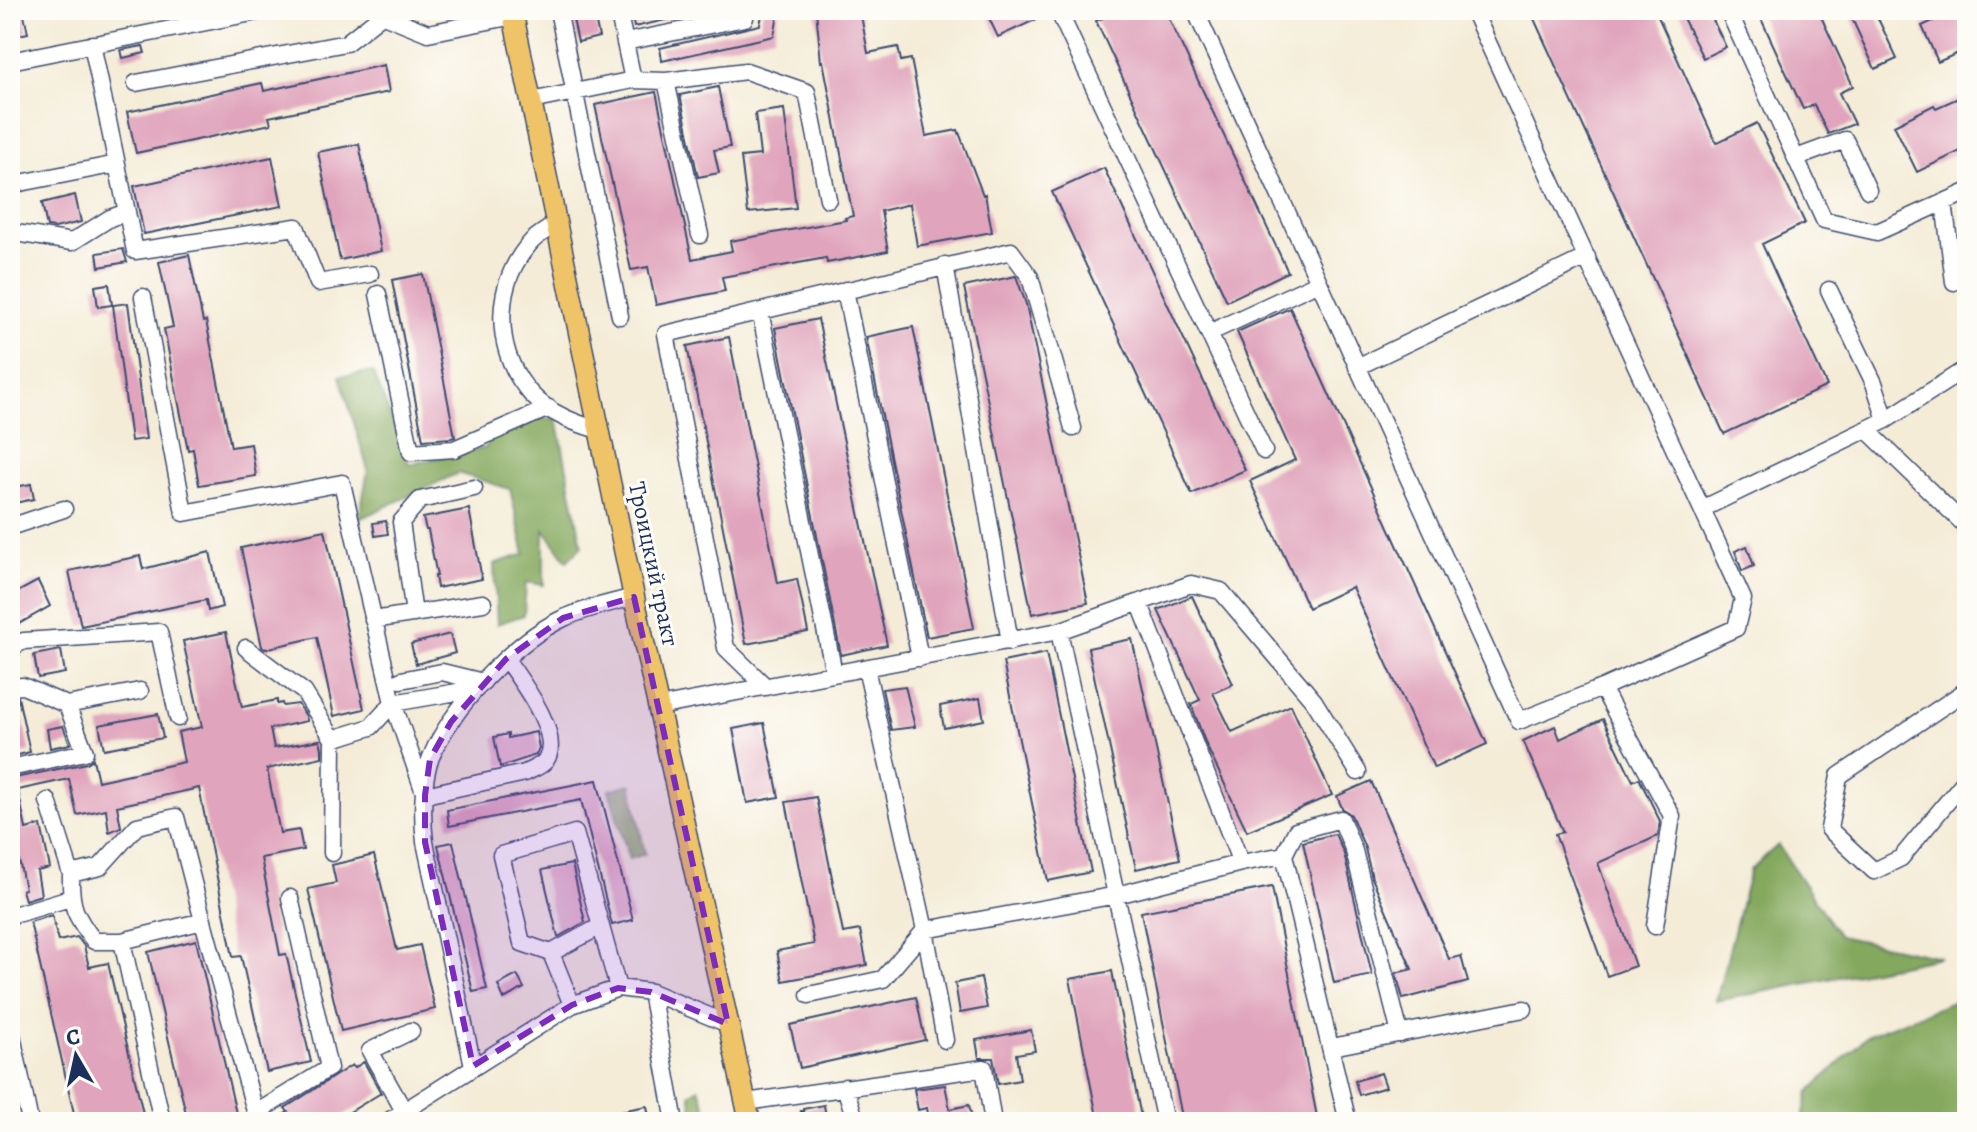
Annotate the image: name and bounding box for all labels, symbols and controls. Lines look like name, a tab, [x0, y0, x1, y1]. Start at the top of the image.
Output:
street label: Троицкий тракт	[621, 479, 687, 650]
north arrow	[36, 1016, 116, 1096]
text: С	[64, 1021, 82, 1053]

